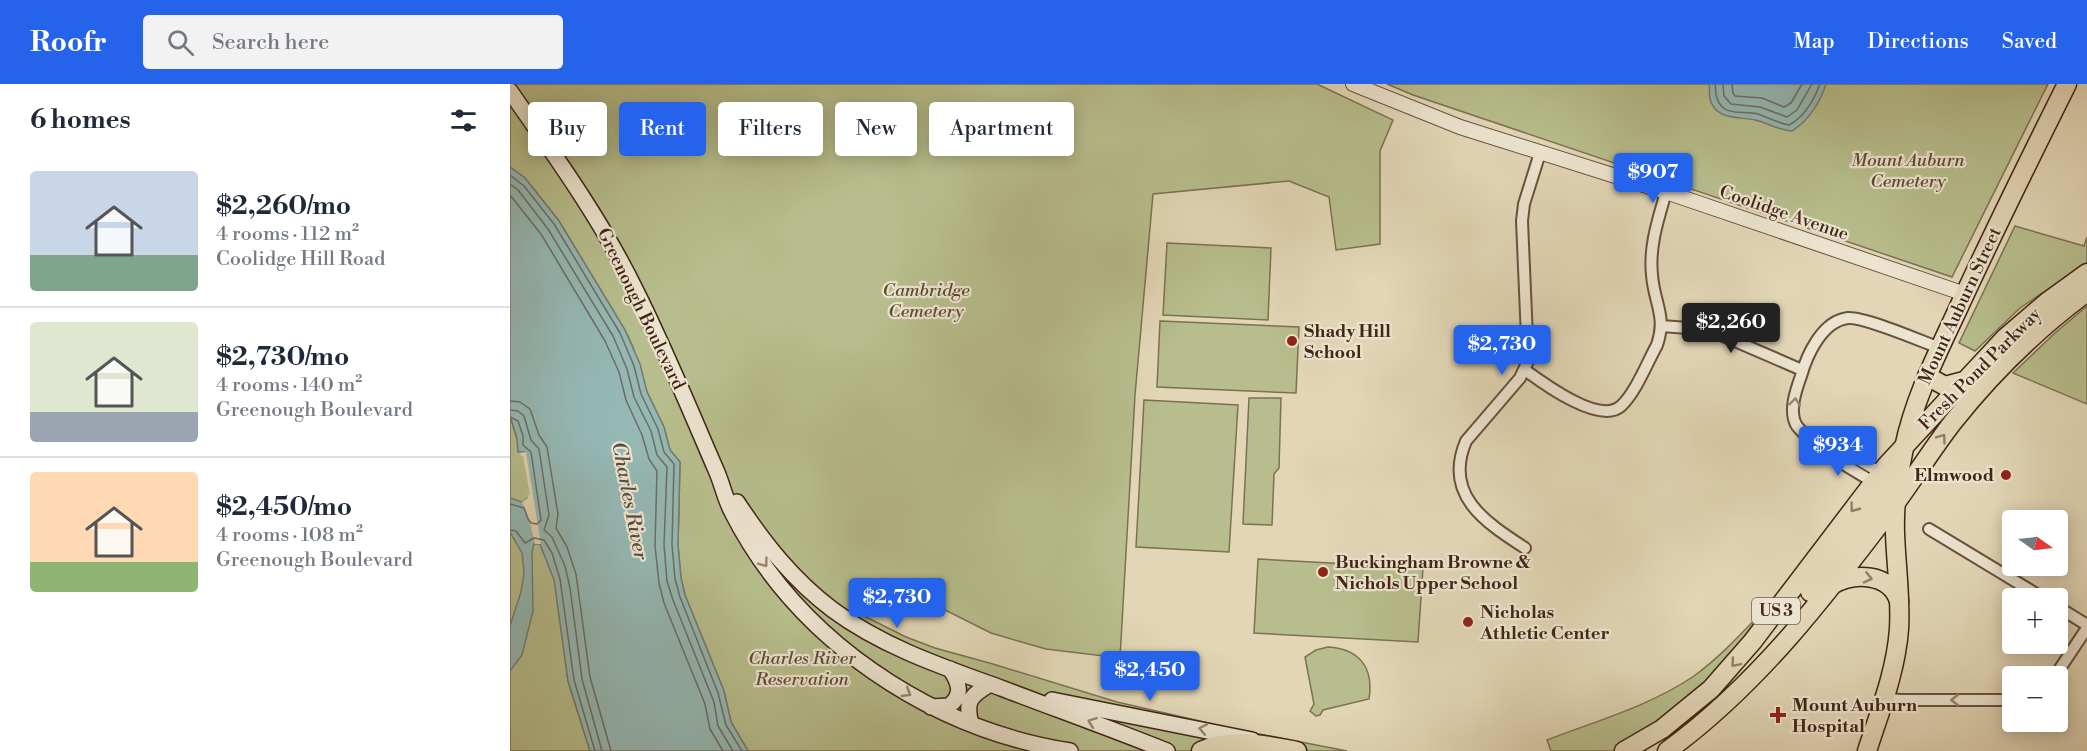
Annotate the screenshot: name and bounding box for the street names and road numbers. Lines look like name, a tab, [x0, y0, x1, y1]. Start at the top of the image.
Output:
street label: Coolidge Avenue	[1716, 180, 1852, 246]
street label: Mount Auburn Street	[1913, 223, 2007, 389]
street label: Greenough Boulevard	[592, 224, 691, 394]
street label: Fresh Pond Parkway	[1914, 303, 2046, 435]
road number: US 3	[1752, 598, 1800, 624]

